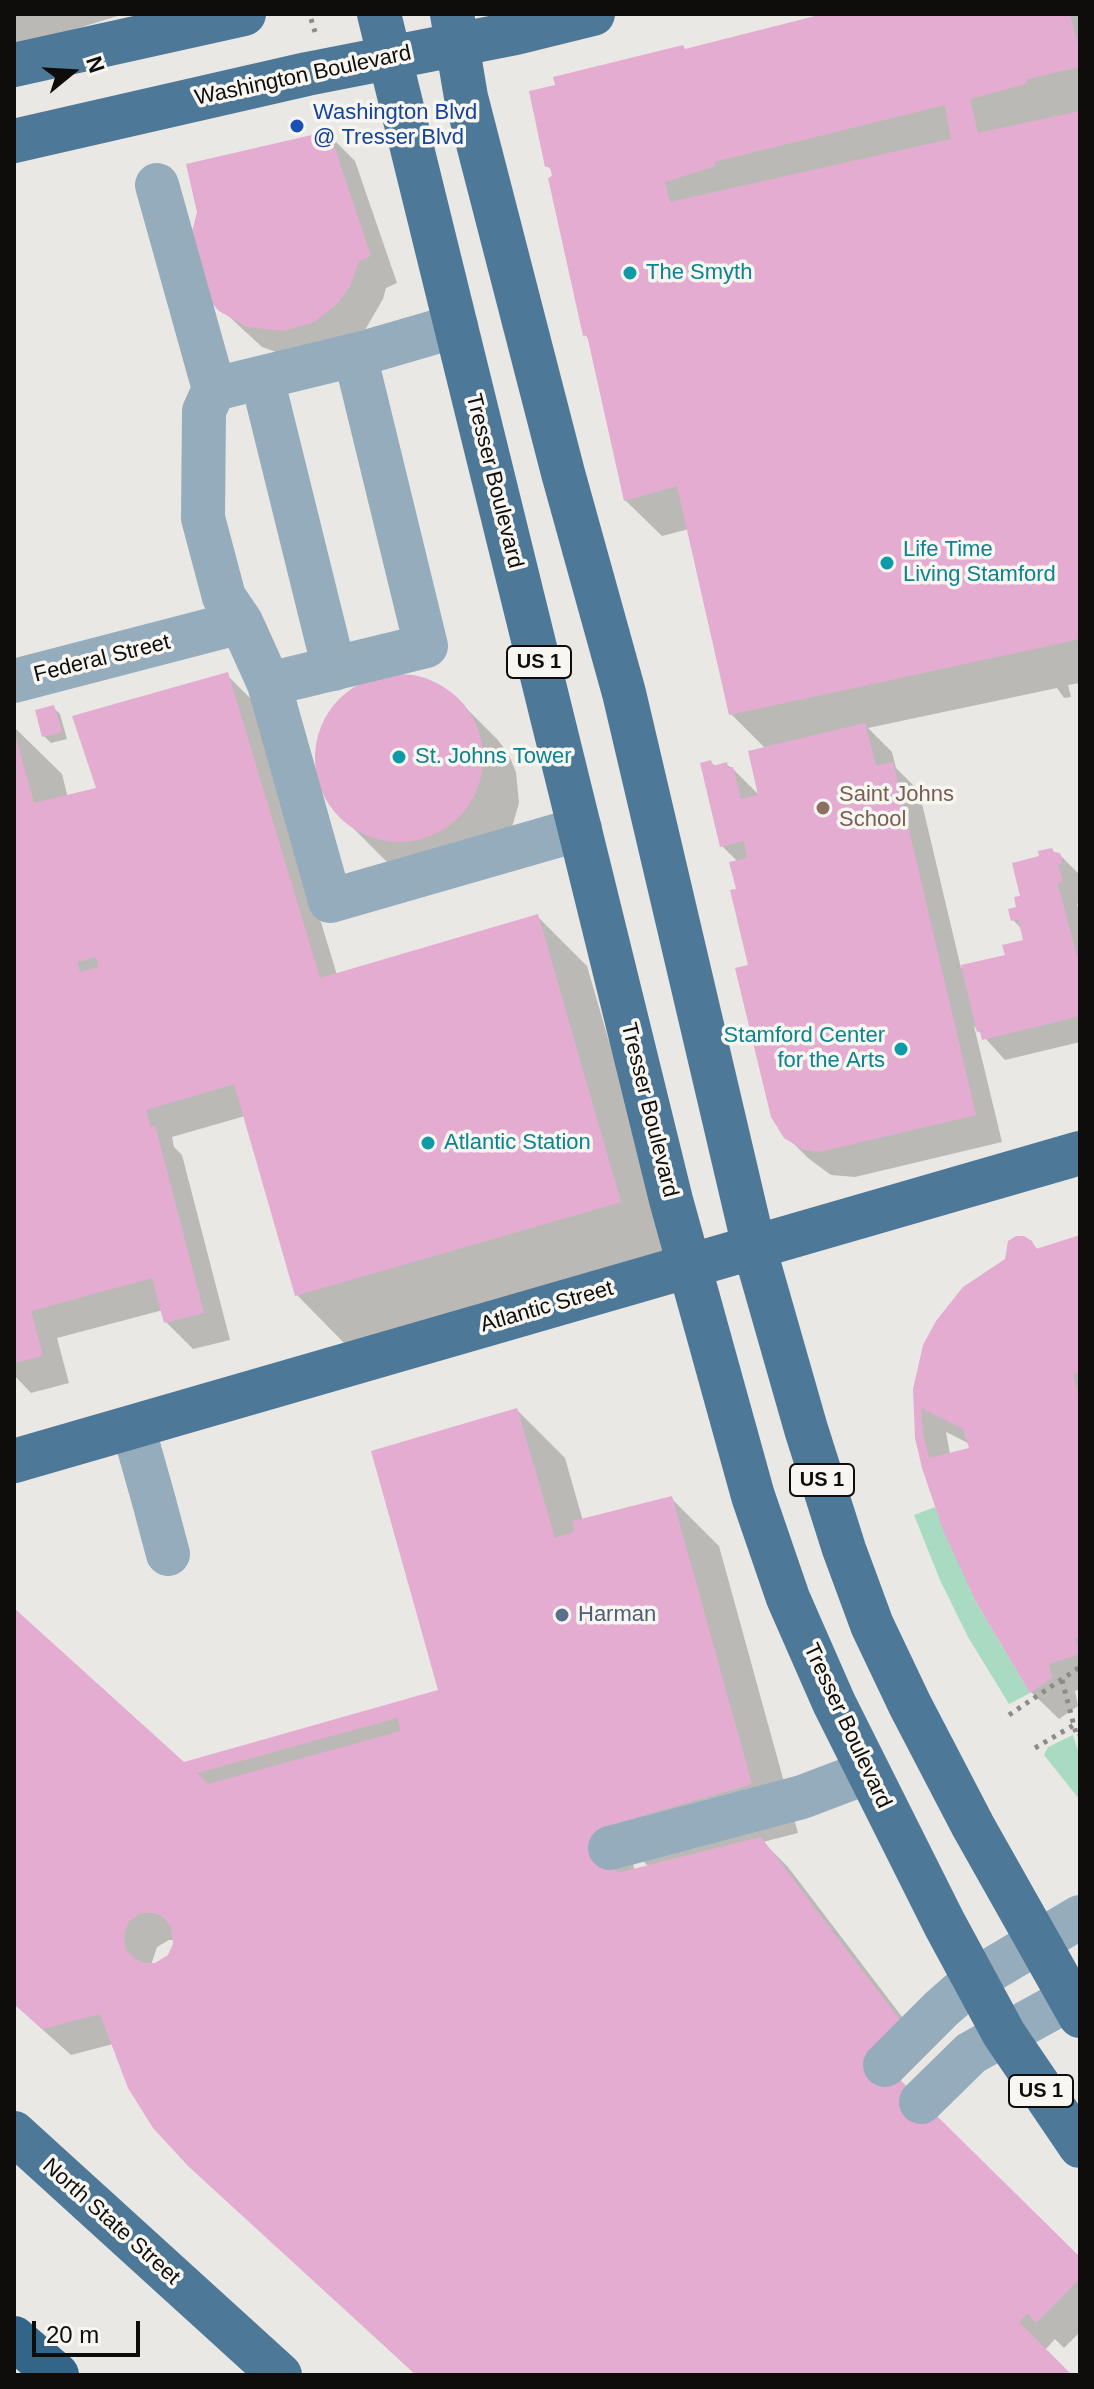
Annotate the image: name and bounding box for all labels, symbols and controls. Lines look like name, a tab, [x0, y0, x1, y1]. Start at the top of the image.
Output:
north arrow	[32, 32, 112, 112]
street label: Washington Boulevard	[192, 40, 414, 112]
text: N	[81, 53, 110, 76]
place label: Washington Blvd @ Tresser Blvd	[313, 100, 477, 152]
marker: Washington Blvd @ Tresser Blvd	[288, 117, 306, 135]
place label: The Smyth	[646, 260, 752, 286]
marker: The Smyth	[621, 264, 639, 282]
street label: Tresser Boulevard	[460, 391, 528, 571]
place label: Life Time Living Stamford	[903, 537, 1056, 588]
marker: Life Time Living Stamford	[878, 554, 896, 572]
street label: Federal Street	[31, 629, 173, 689]
road number: US 1	[507, 646, 571, 678]
place label: St. Johns Tower	[415, 744, 572, 770]
marker: St. Johns Tower	[390, 748, 408, 766]
place label: Saint Johns School	[839, 782, 954, 834]
marker: Saint Johns School	[814, 799, 832, 817]
street label: Tresser Boulevard	[615, 1020, 683, 1200]
place label: Stamford Center for the Arts	[724, 1023, 885, 1074]
marker: Stamford Center for the Arts	[892, 1040, 910, 1058]
place label: Atlantic Station	[444, 1130, 591, 1156]
marker: Atlantic Station	[419, 1134, 437, 1152]
street label: Atlantic Street	[478, 1275, 616, 1339]
road number: US 1	[790, 1464, 854, 1496]
place label: Harman	[578, 1602, 656, 1628]
marker: Harman	[553, 1606, 571, 1624]
street label: Tresser Boulevard	[797, 1639, 897, 1813]
road number: US 1	[1009, 2075, 1073, 2107]
street label: North State Street	[37, 2153, 185, 2291]
scale bar	[36, 2305, 144, 2355]
text: 20 m	[46, 2321, 99, 2348]

